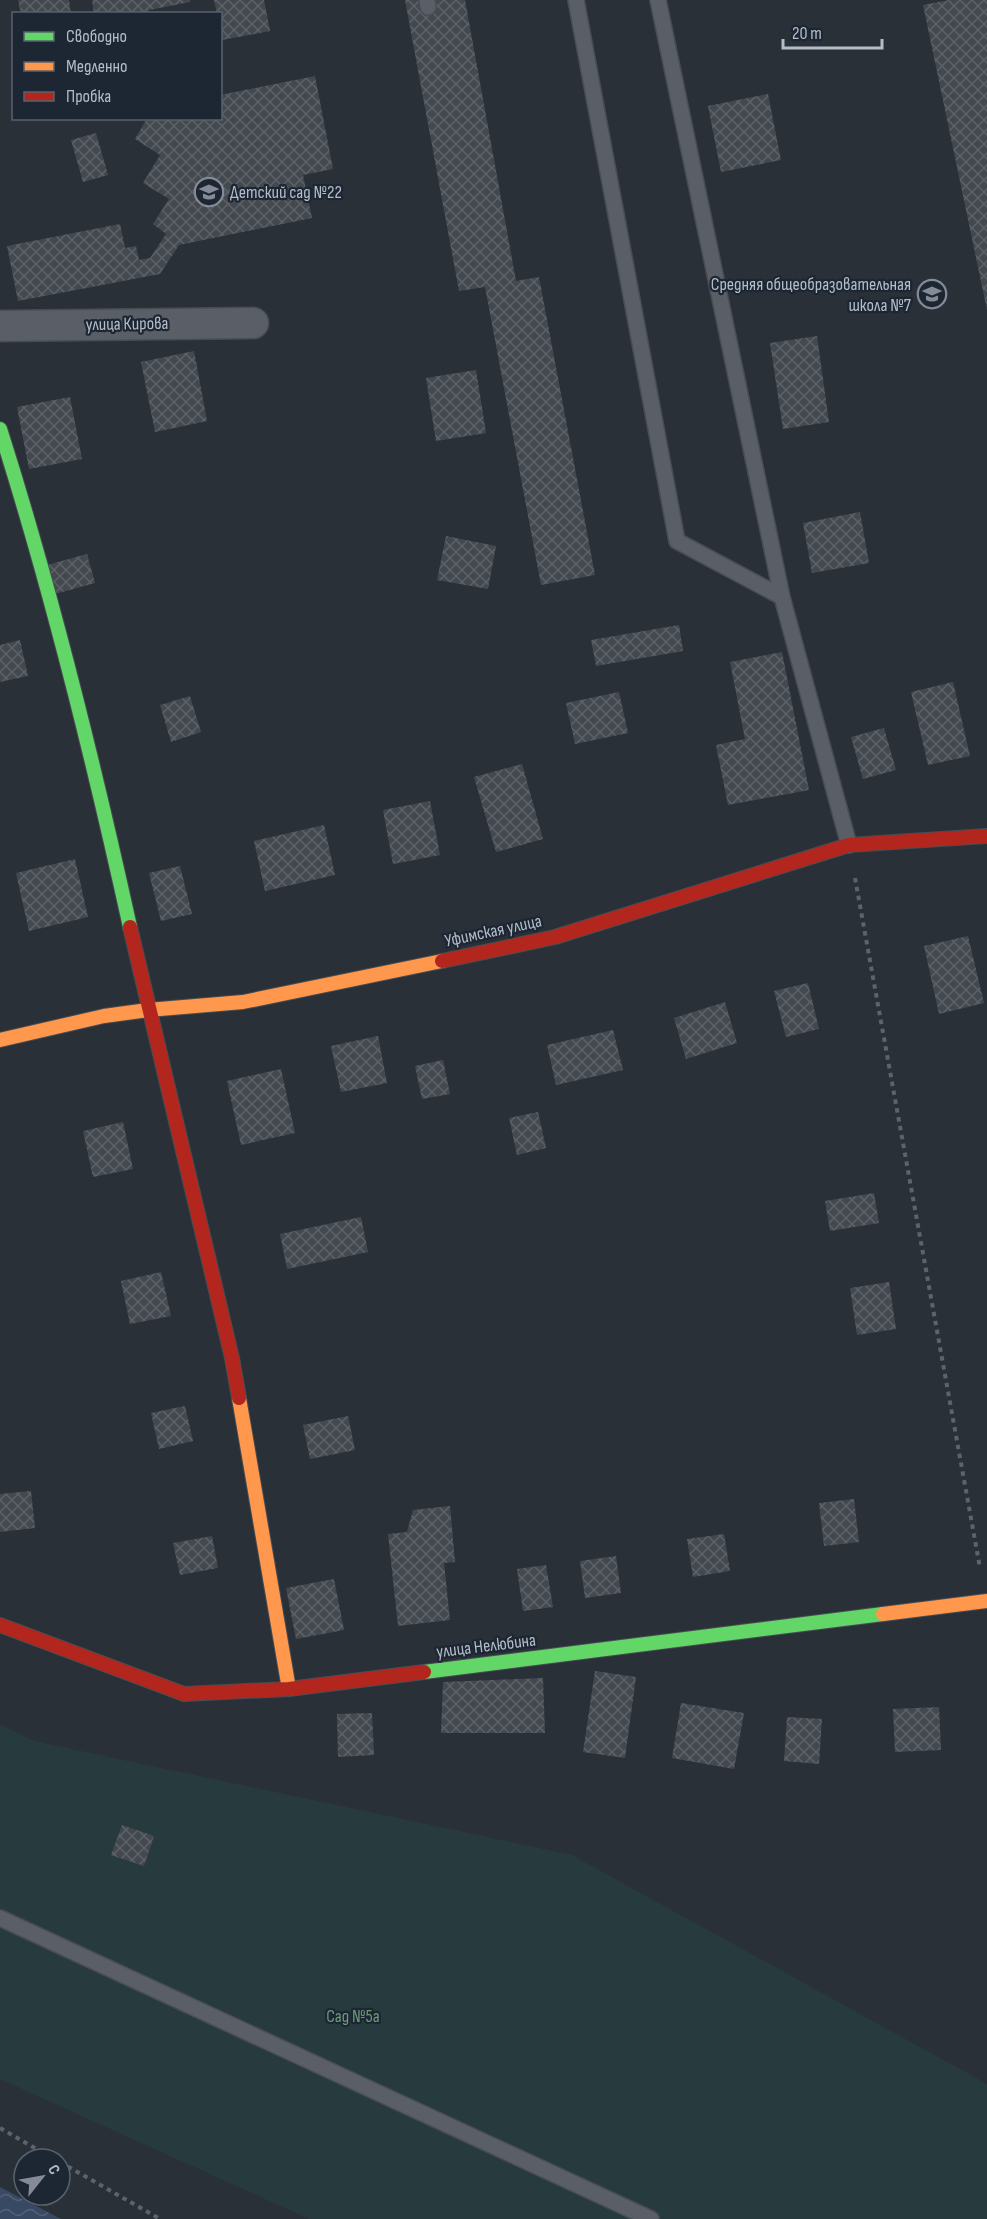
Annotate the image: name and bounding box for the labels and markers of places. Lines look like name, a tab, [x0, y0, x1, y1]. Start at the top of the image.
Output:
school or university icon: Детский сад №22	[193, 176, 225, 208]
place label: Детский сад №22	[230, 182, 342, 203]
place label: Средняя общеобразовательная школа №7	[711, 274, 912, 316]
school or university icon: Средняя общеобразовательная школа №7	[916, 278, 948, 310]

